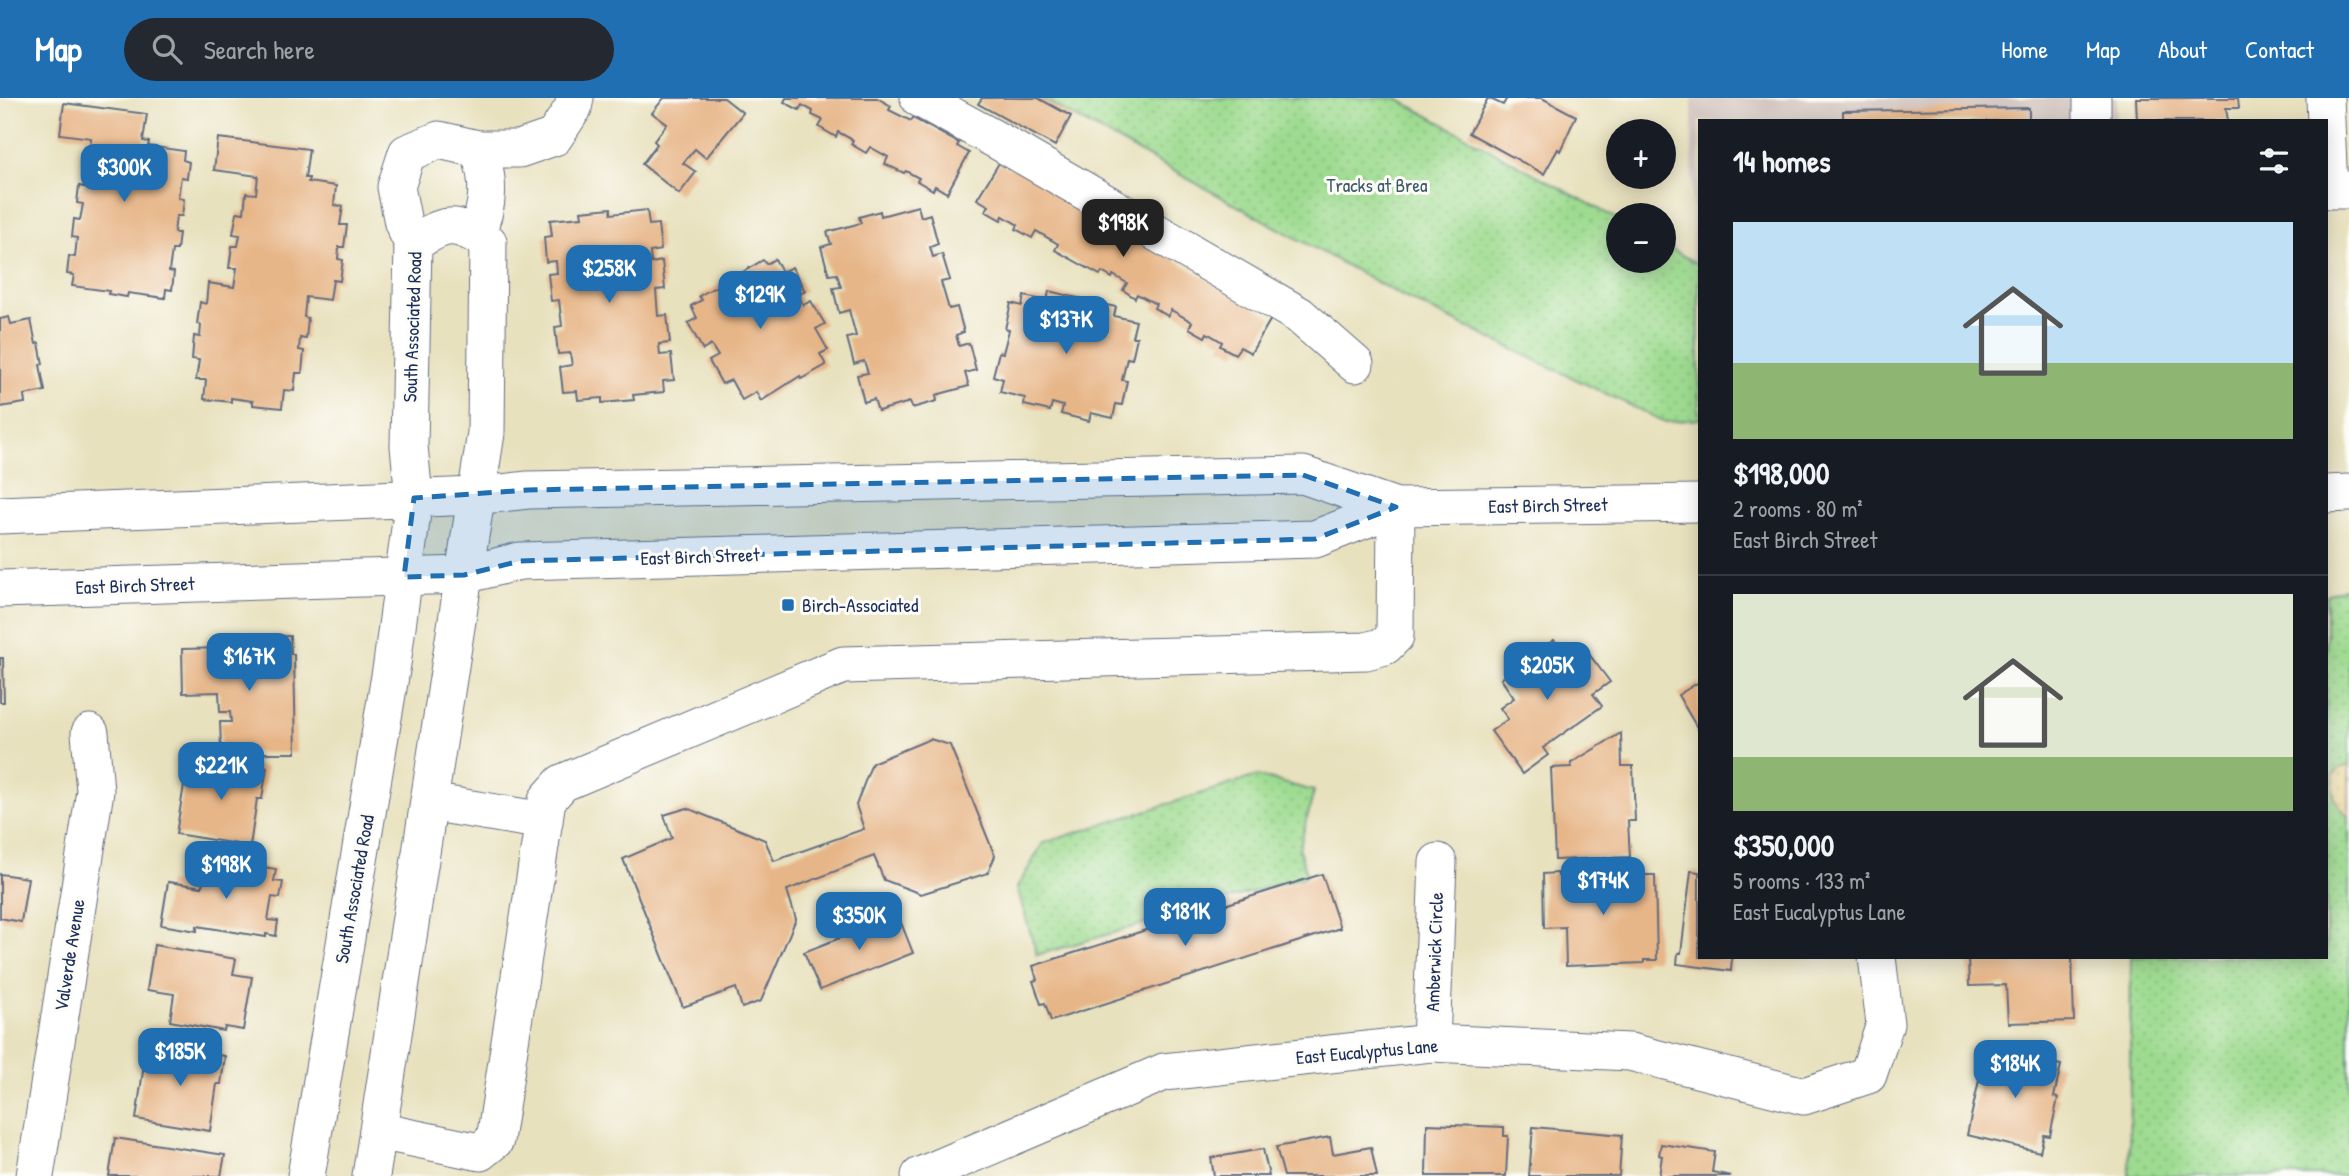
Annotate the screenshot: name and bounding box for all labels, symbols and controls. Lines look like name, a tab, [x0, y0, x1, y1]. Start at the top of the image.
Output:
search box	[124, 18, 614, 81]
text: Map	[35, 27, 82, 71]
icon: search	[148, 30, 186, 68]
text: Search here	[204, 32, 315, 67]
text: Home	[2001, 33, 2048, 65]
text: Map	[2086, 33, 2120, 65]
text: About	[2158, 33, 2207, 65]
text: Contact	[2245, 33, 2314, 65]
map controls	[1606, 119, 1676, 273]
button: +	[1606, 119, 1676, 189]
text: 14 homes	[1733, 141, 1831, 181]
icon: filters	[2255, 142, 2293, 180]
pin: $300K	[75, 144, 173, 204]
text: $300K	[97, 151, 151, 182]
park label: Tracks at Brea	[1327, 172, 1428, 198]
pin: $198K	[1074, 200, 1172, 259]
button: −	[1606, 203, 1676, 273]
text: $198K	[1098, 206, 1148, 237]
pin: $258K	[560, 246, 658, 305]
street label: South Associated Road	[396, 251, 428, 403]
text: $258K	[582, 252, 636, 283]
icon: home	[1950, 268, 2076, 394]
pin: $129K	[711, 272, 809, 331]
text: $129K	[734, 278, 786, 309]
pin: $137K	[1017, 296, 1115, 356]
text: $137K	[1039, 303, 1093, 334]
text: $198,000	[1733, 453, 1829, 493]
street label: East Birch Street	[1488, 491, 1608, 519]
text: 2 rooms · 80 m²	[1733, 493, 1863, 524]
text: East Birch Street	[1733, 524, 1877, 555]
street label: East Birch Street	[640, 541, 760, 571]
street label: East Birch Street	[75, 570, 195, 600]
place label: Birch-Associated	[802, 592, 919, 618]
marker: Birch-Associated	[780, 597, 796, 613]
pin: $167K	[200, 634, 298, 693]
text: $167K	[223, 640, 275, 671]
icon: home	[1950, 640, 2076, 766]
pin: $205K	[1498, 642, 1596, 702]
text: $205K	[1520, 649, 1574, 680]
pin: $221K	[172, 742, 270, 802]
text: $221K	[194, 749, 248, 780]
street label: South Associated Road	[328, 812, 380, 965]
text: $350,000	[1733, 825, 1834, 865]
pin: $198K	[177, 842, 275, 901]
text: $198K	[201, 848, 251, 879]
pin: $174K	[1554, 858, 1652, 917]
text: $174K	[1577, 864, 1629, 895]
text: 5 rooms · 133 m²	[1733, 865, 1870, 896]
pin: $181K	[1136, 888, 1234, 948]
street label: Amberwick Circle	[1419, 891, 1449, 1012]
pin: $350K	[810, 892, 908, 952]
text: $181K	[1160, 895, 1210, 926]
text: East Eucalyptus Lane	[1733, 896, 1906, 927]
street label: Valverde Avenue	[47, 897, 91, 1013]
text: $350K	[832, 899, 886, 930]
pin: $185K	[131, 1028, 229, 1088]
street label: East Eucalyptus Lane	[1295, 1032, 1440, 1070]
text: $185K	[154, 1035, 206, 1066]
pin: $184K	[1966, 1040, 2064, 1100]
text: $184K	[1990, 1047, 2040, 1078]

